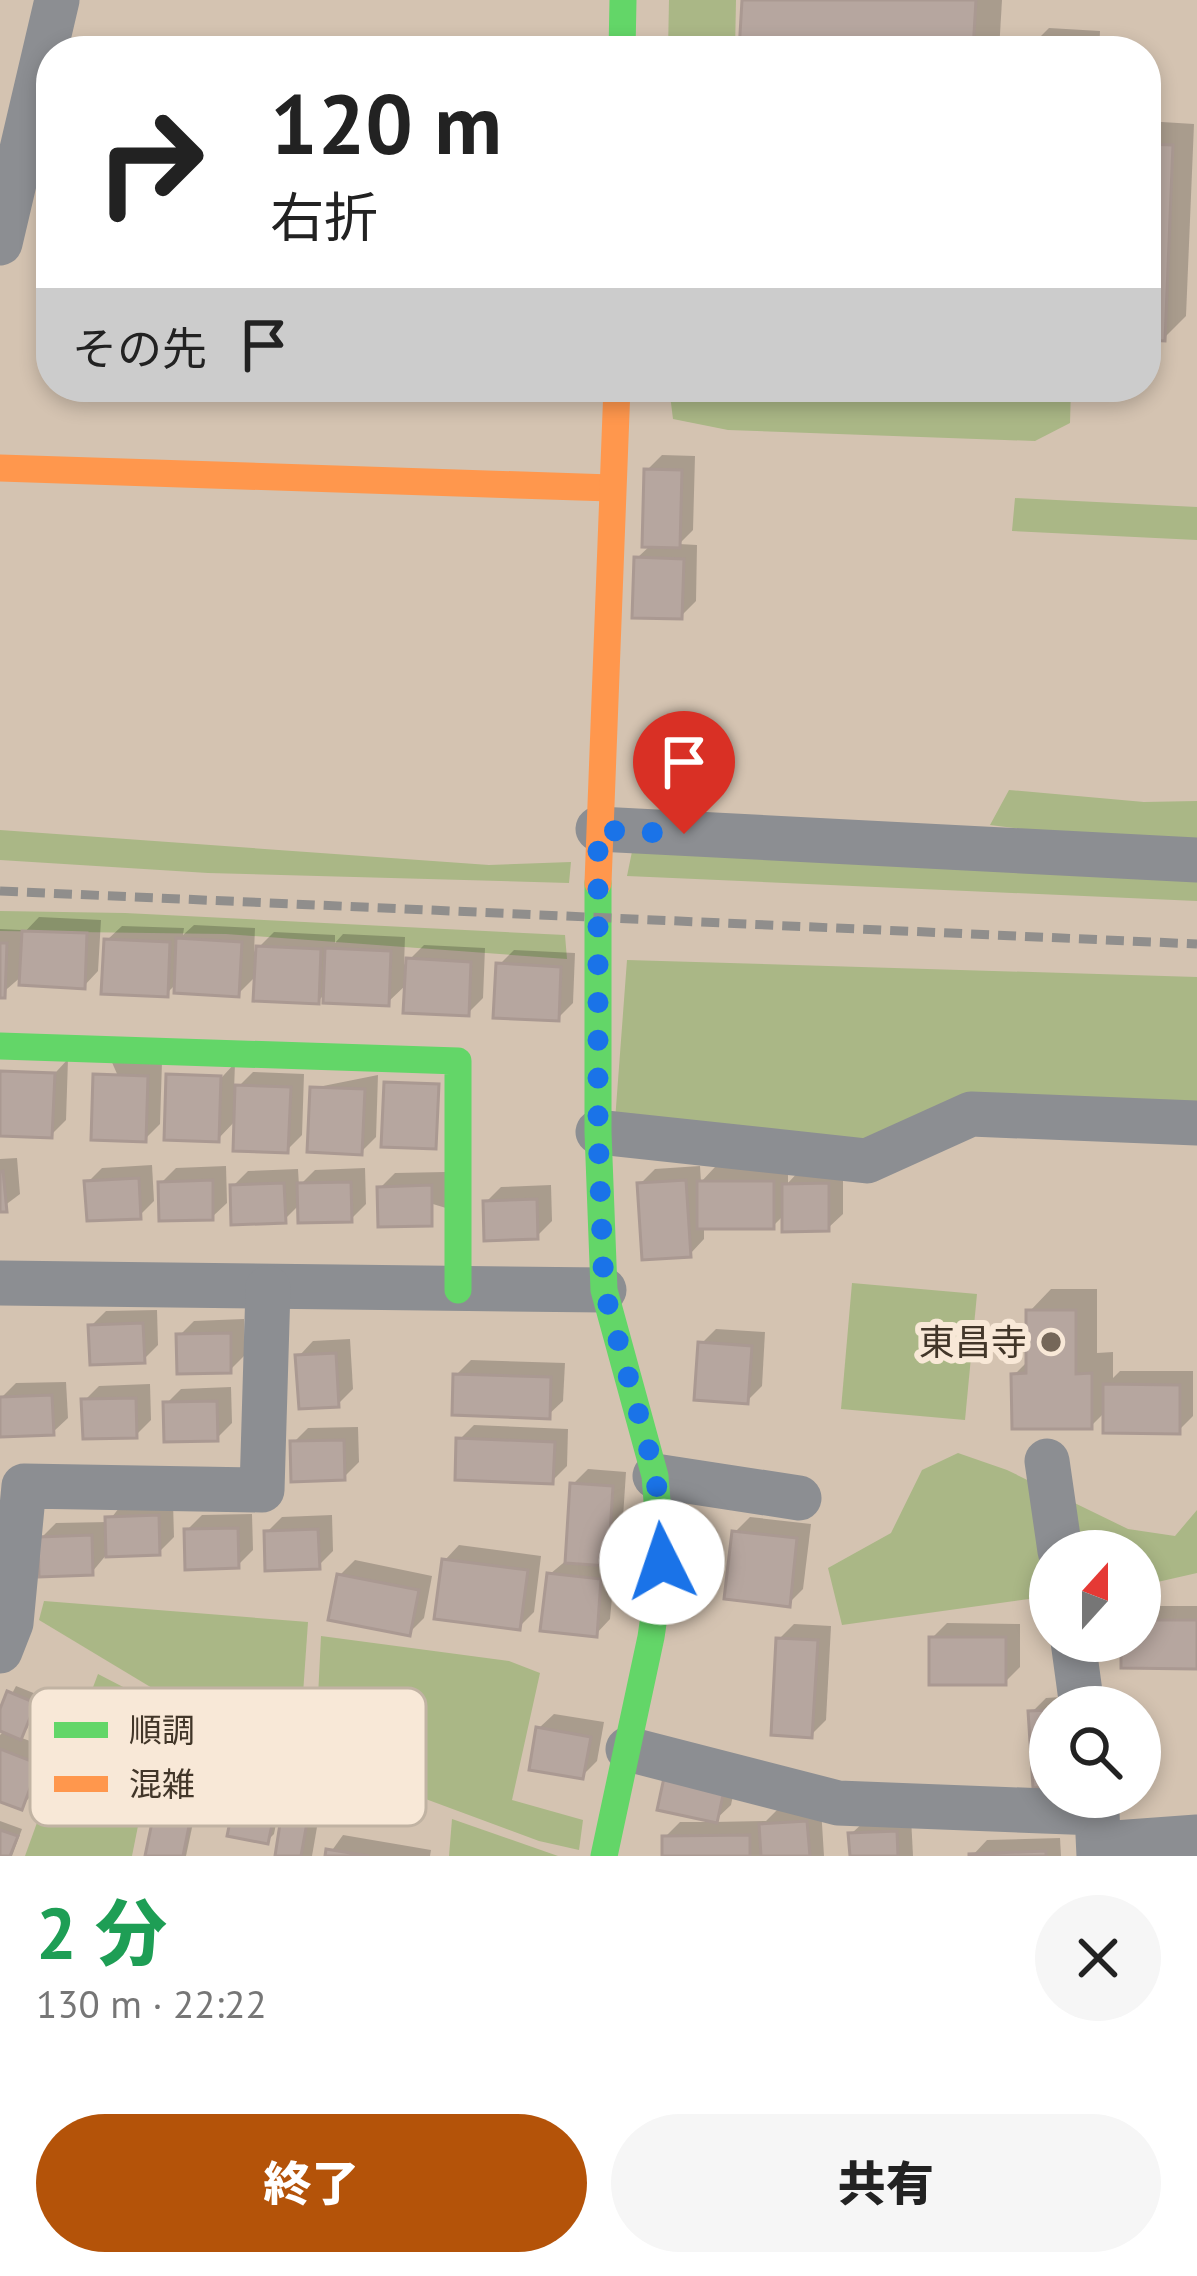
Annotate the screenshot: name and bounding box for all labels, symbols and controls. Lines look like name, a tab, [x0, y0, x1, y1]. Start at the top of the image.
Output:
text: 120 m	[270, 68, 502, 177]
icon: right	[72, 84, 228, 240]
text: 右折	[270, 182, 378, 252]
icon: arrive	[231, 312, 297, 378]
text: その先	[72, 319, 207, 377]
pin	[633, 711, 735, 834]
icon: arrive	[651, 729, 717, 795]
place label: 東昌寺	[919, 1318, 1027, 1365]
marker: 東昌寺	[1038, 1329, 1064, 1355]
position arrow	[599, 1499, 725, 1625]
north arrow	[1029, 1530, 1161, 1662]
map controls	[1029, 1530, 1161, 1818]
button: search	[1029, 1686, 1161, 1818]
legend	[30, 1688, 426, 1826]
text: 順調	[129, 1708, 195, 1751]
text: 混雑	[129, 1762, 195, 1805]
text: 2 分	[36, 1886, 167, 1979]
button: close	[1035, 1895, 1161, 2021]
text: 130 m · 22:22	[36, 1978, 267, 2029]
button: 終了	[36, 2114, 587, 2252]
button: 共有	[611, 2114, 1161, 2252]

